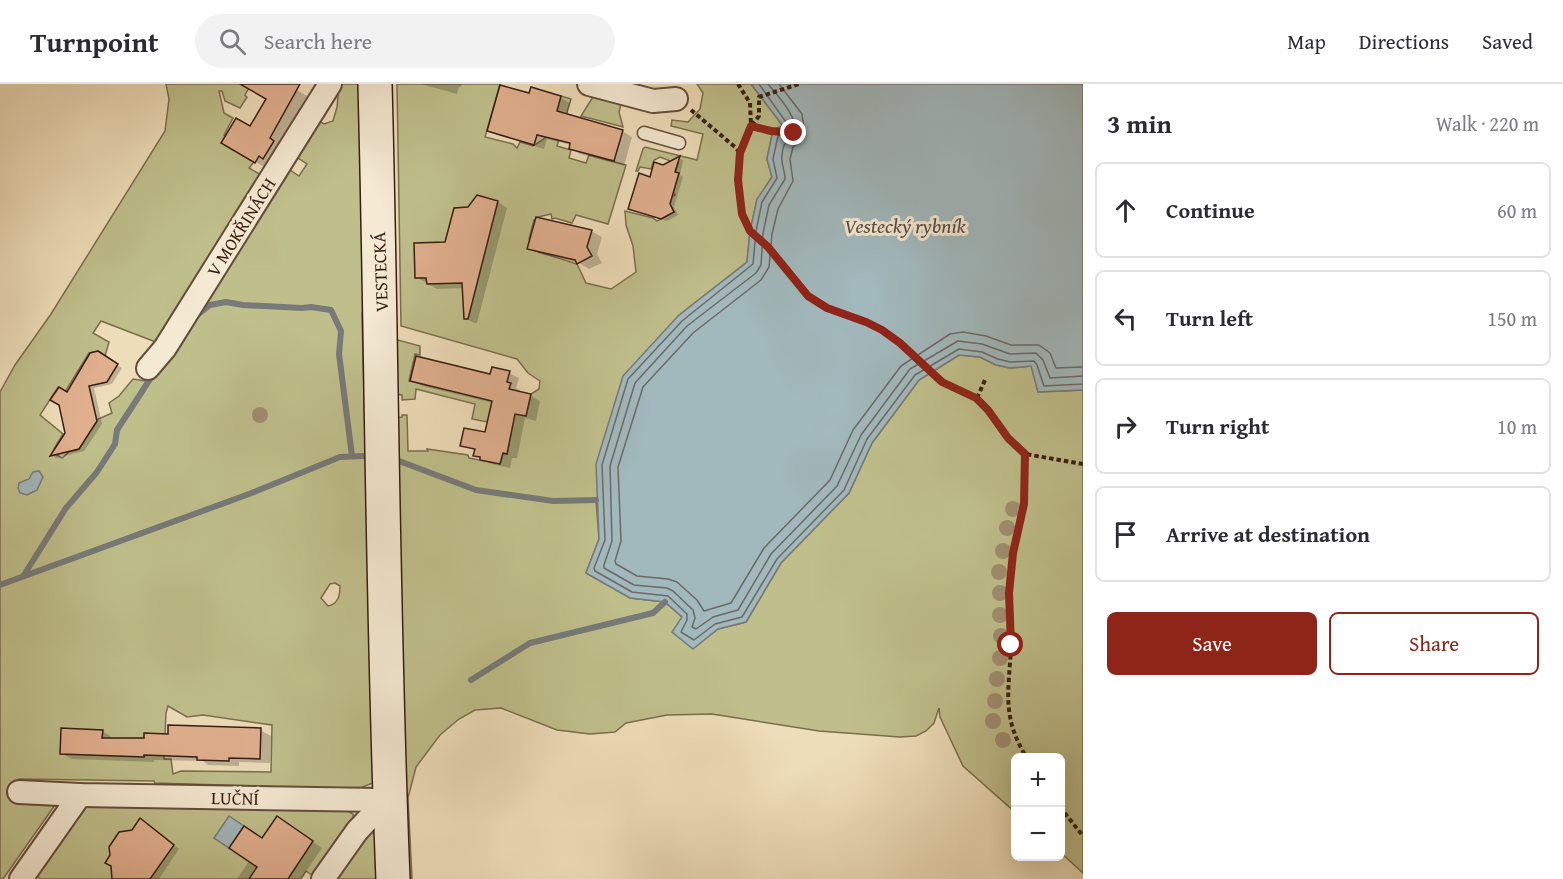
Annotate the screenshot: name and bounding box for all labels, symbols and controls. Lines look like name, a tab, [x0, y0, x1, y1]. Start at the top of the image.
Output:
search box	[195, 14, 615, 68]
text: Turnpoint	[30, 21, 159, 62]
icon: search	[216, 25, 249, 58]
text: Search here	[264, 25, 372, 57]
text: Map	[1287, 26, 1326, 57]
text: Directions	[1359, 26, 1449, 57]
text: Saved	[1482, 26, 1533, 57]
text: 3 min	[1107, 104, 1172, 143]
text: Walk · 220 m	[1436, 109, 1539, 138]
route end	[780, 119, 806, 145]
street label: V MOKŘINÁCH	[200, 172, 282, 282]
icon: ahead	[1109, 194, 1142, 227]
text: Continue	[1166, 194, 1255, 226]
text: 60 m	[1497, 196, 1537, 225]
water label: Vestecký rybník	[844, 211, 967, 240]
street label: VESTECKÁ	[365, 231, 395, 313]
icon: left	[1109, 302, 1142, 335]
text: Turn left	[1166, 302, 1253, 334]
text: 150 m	[1487, 304, 1537, 333]
icon: right	[1109, 410, 1142, 443]
text: Turn right	[1166, 410, 1269, 442]
text: 10 m	[1497, 412, 1537, 441]
icon: arrive	[1109, 518, 1142, 551]
text: Arrive at destination	[1166, 518, 1370, 550]
button: Save	[1107, 612, 1317, 675]
button: Share	[1329, 612, 1539, 675]
route start	[997, 631, 1023, 657]
map controls	[1011, 753, 1065, 861]
button: +	[1011, 753, 1065, 807]
street label: LUČNÍ	[211, 784, 260, 812]
button: −	[1011, 807, 1065, 861]

